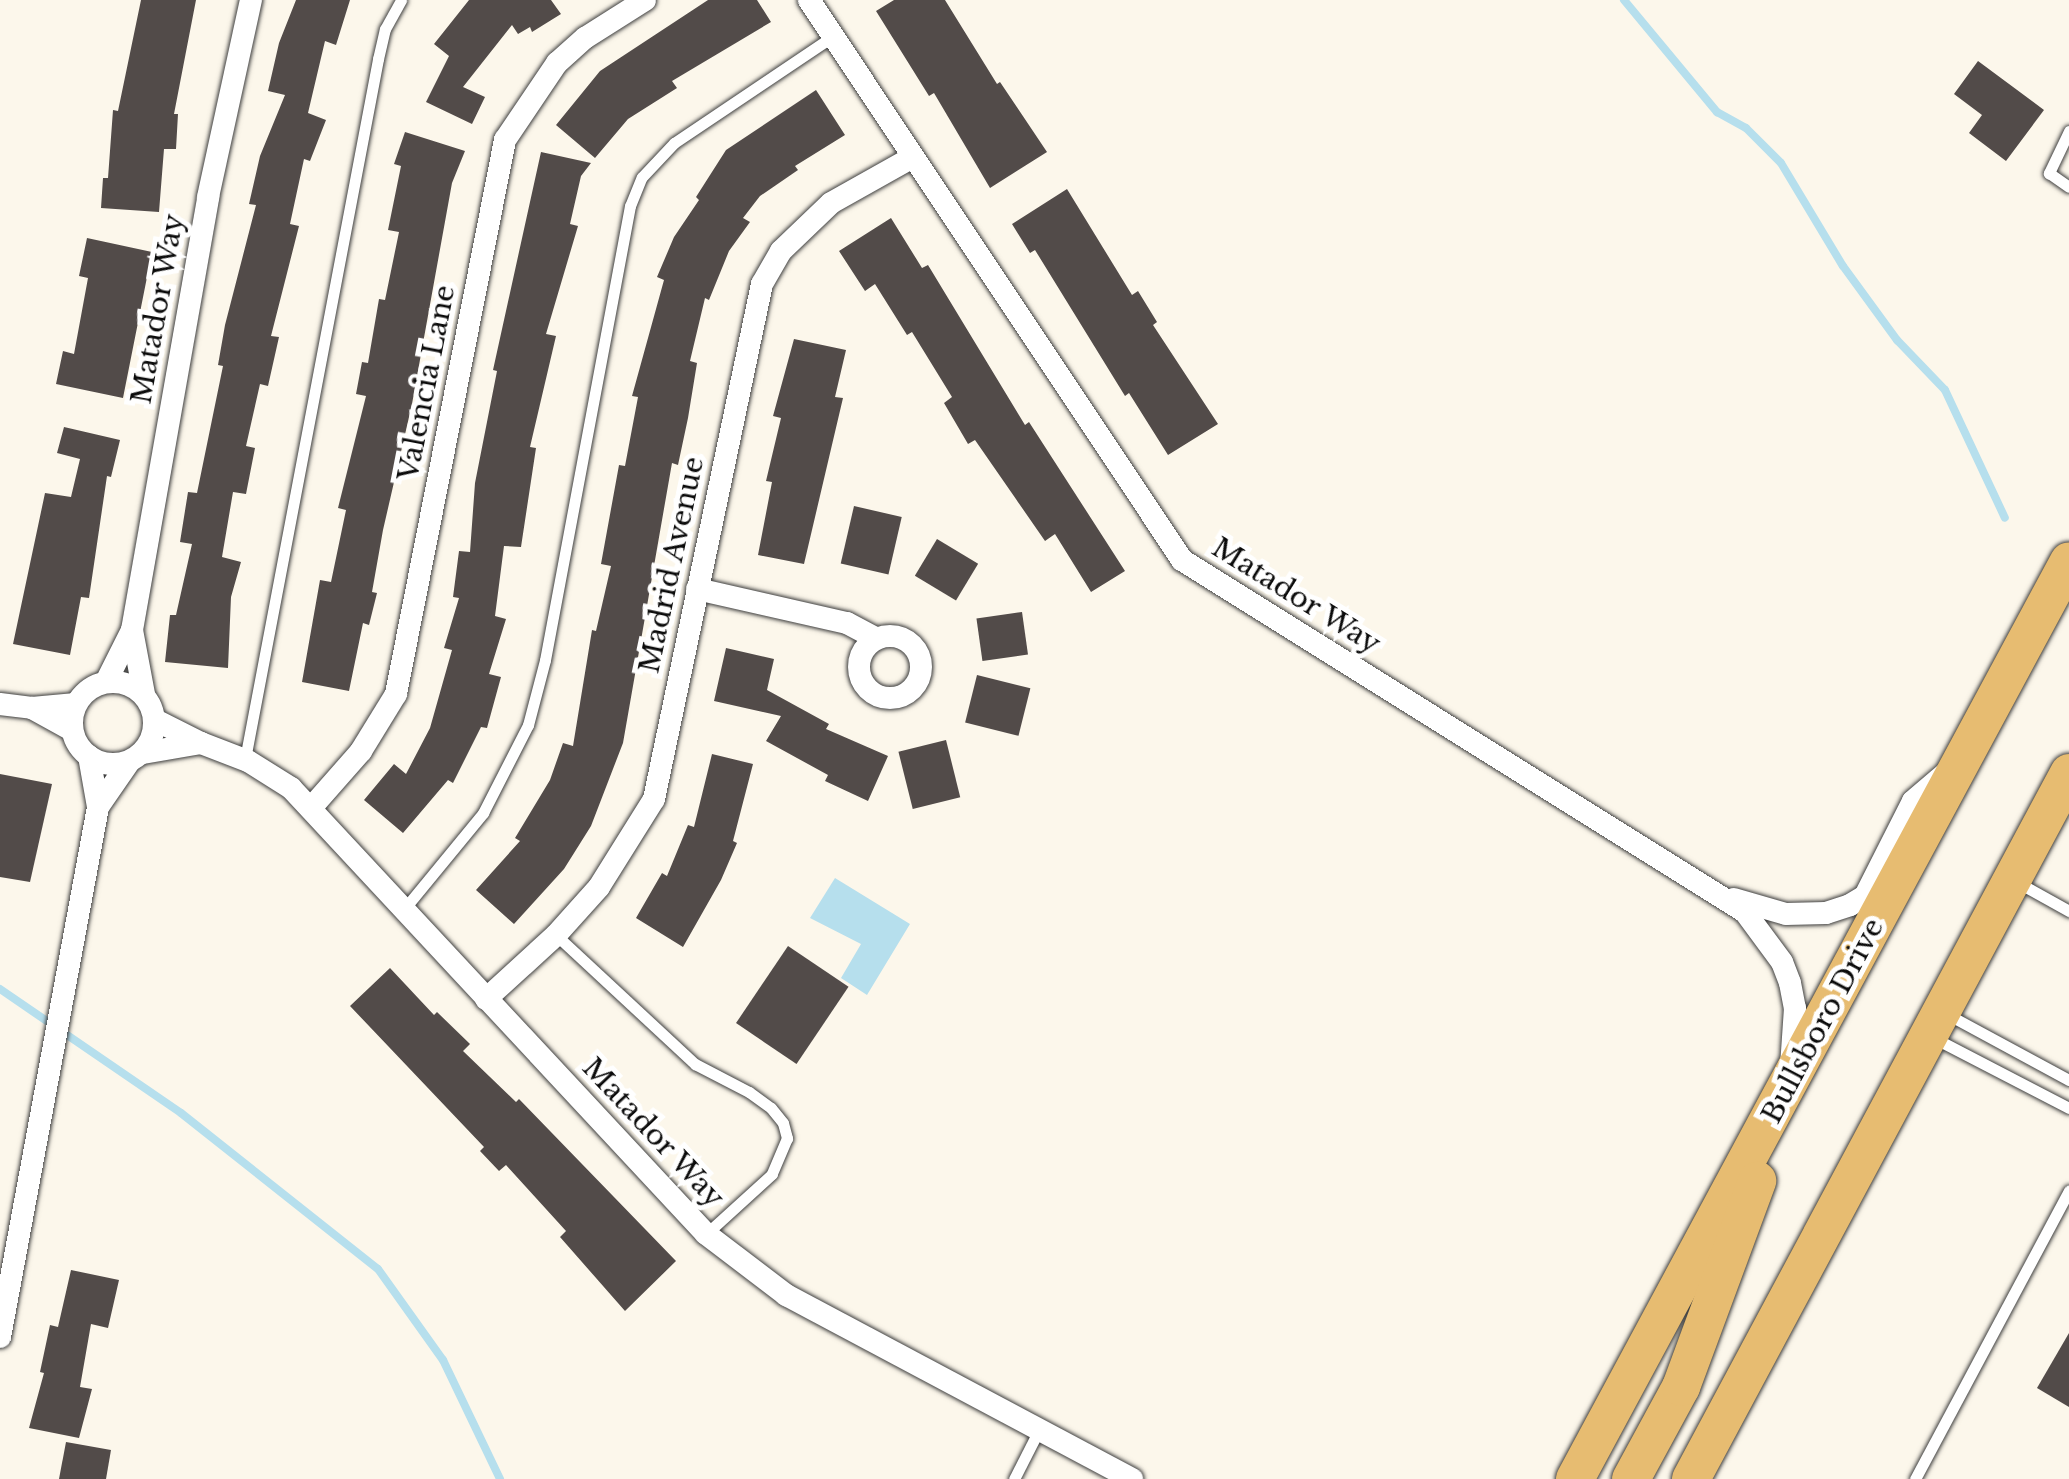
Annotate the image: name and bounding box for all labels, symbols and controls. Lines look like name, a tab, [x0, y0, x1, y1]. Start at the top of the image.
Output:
street label: Matador Way	[125, 211, 191, 407]
street label: Valencia Lane	[392, 282, 462, 484]
street label: Madrid Avenue	[633, 453, 711, 677]
street label: Matador Way	[1205, 530, 1387, 662]
street label: Bullsboro Drive	[1755, 913, 1891, 1129]
street label: Matador Way	[575, 1051, 731, 1215]

